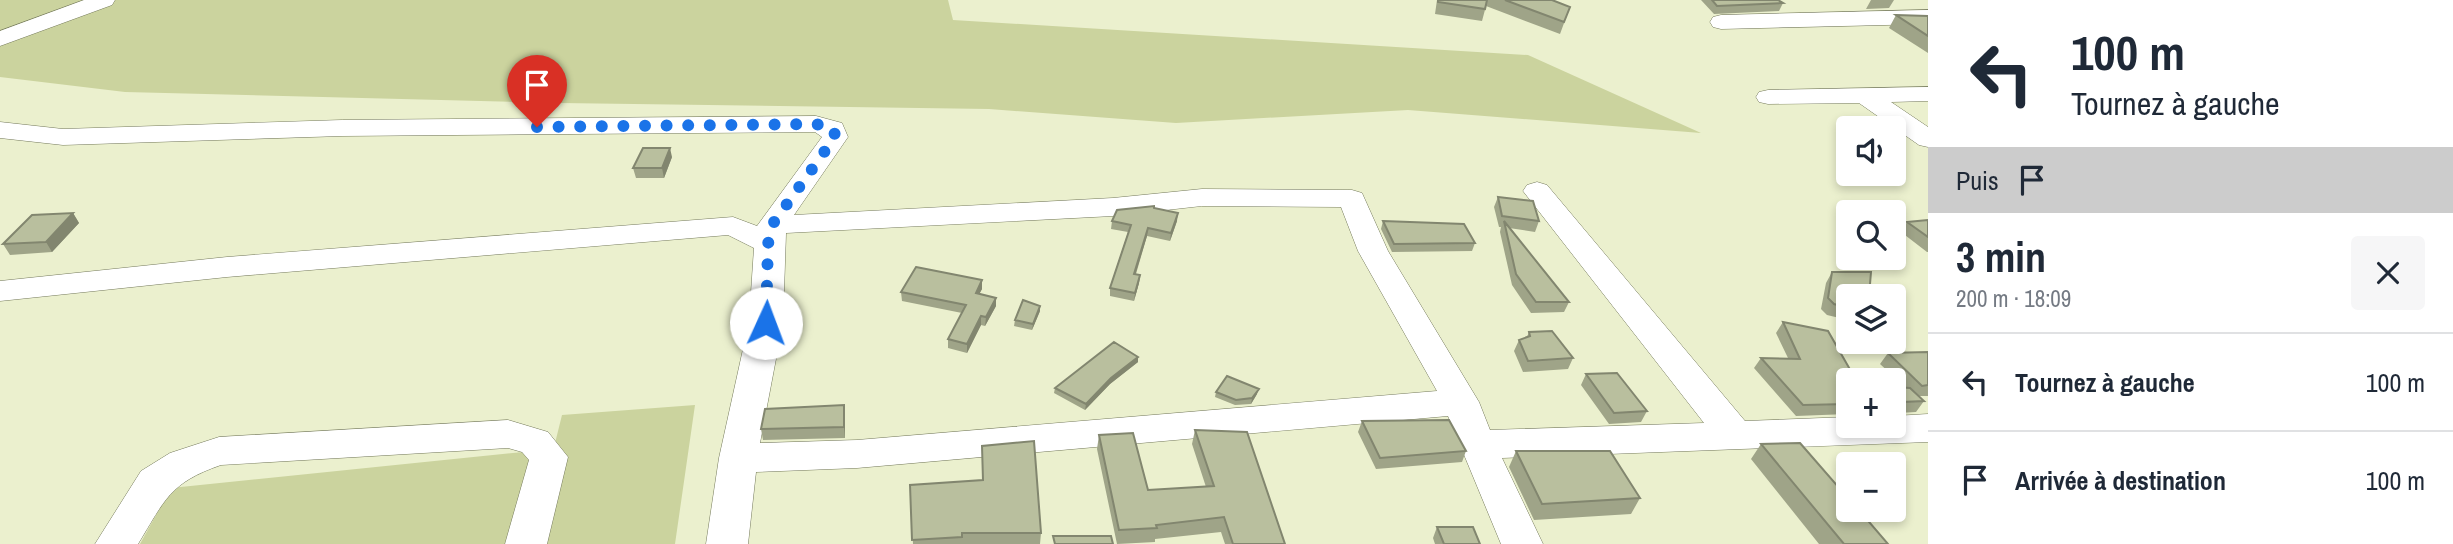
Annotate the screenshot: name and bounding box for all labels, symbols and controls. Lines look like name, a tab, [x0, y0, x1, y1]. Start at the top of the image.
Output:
text: 100 m	[2071, 19, 2185, 85]
icon: left	[1956, 28, 2047, 119]
pin	[507, 55, 567, 127]
icon: arrive	[518, 66, 556, 104]
text: Tournez à gauche	[2071, 82, 2280, 125]
map controls	[1836, 116, 1906, 522]
button: sound	[1836, 116, 1906, 186]
icon: arrive	[2013, 161, 2051, 199]
text: Puis	[1956, 163, 1999, 198]
button: search	[1836, 200, 1906, 270]
text: 3 min	[1956, 229, 2046, 285]
button: close	[2351, 236, 2425, 310]
text: 200 m · 18:09	[1956, 283, 2071, 314]
button: layers	[1836, 284, 1906, 354]
position arrow	[729, 286, 803, 360]
icon: left	[1956, 363, 1994, 401]
text: Tournez à gauche	[2015, 365, 2195, 400]
text: 100 m	[2366, 365, 2425, 400]
button: +	[1836, 368, 1906, 438]
button: −	[1836, 452, 1906, 522]
icon: arrive	[1956, 461, 1994, 499]
text: Arrivée à destination	[2015, 463, 2226, 498]
text: 100 m	[2366, 463, 2425, 498]

